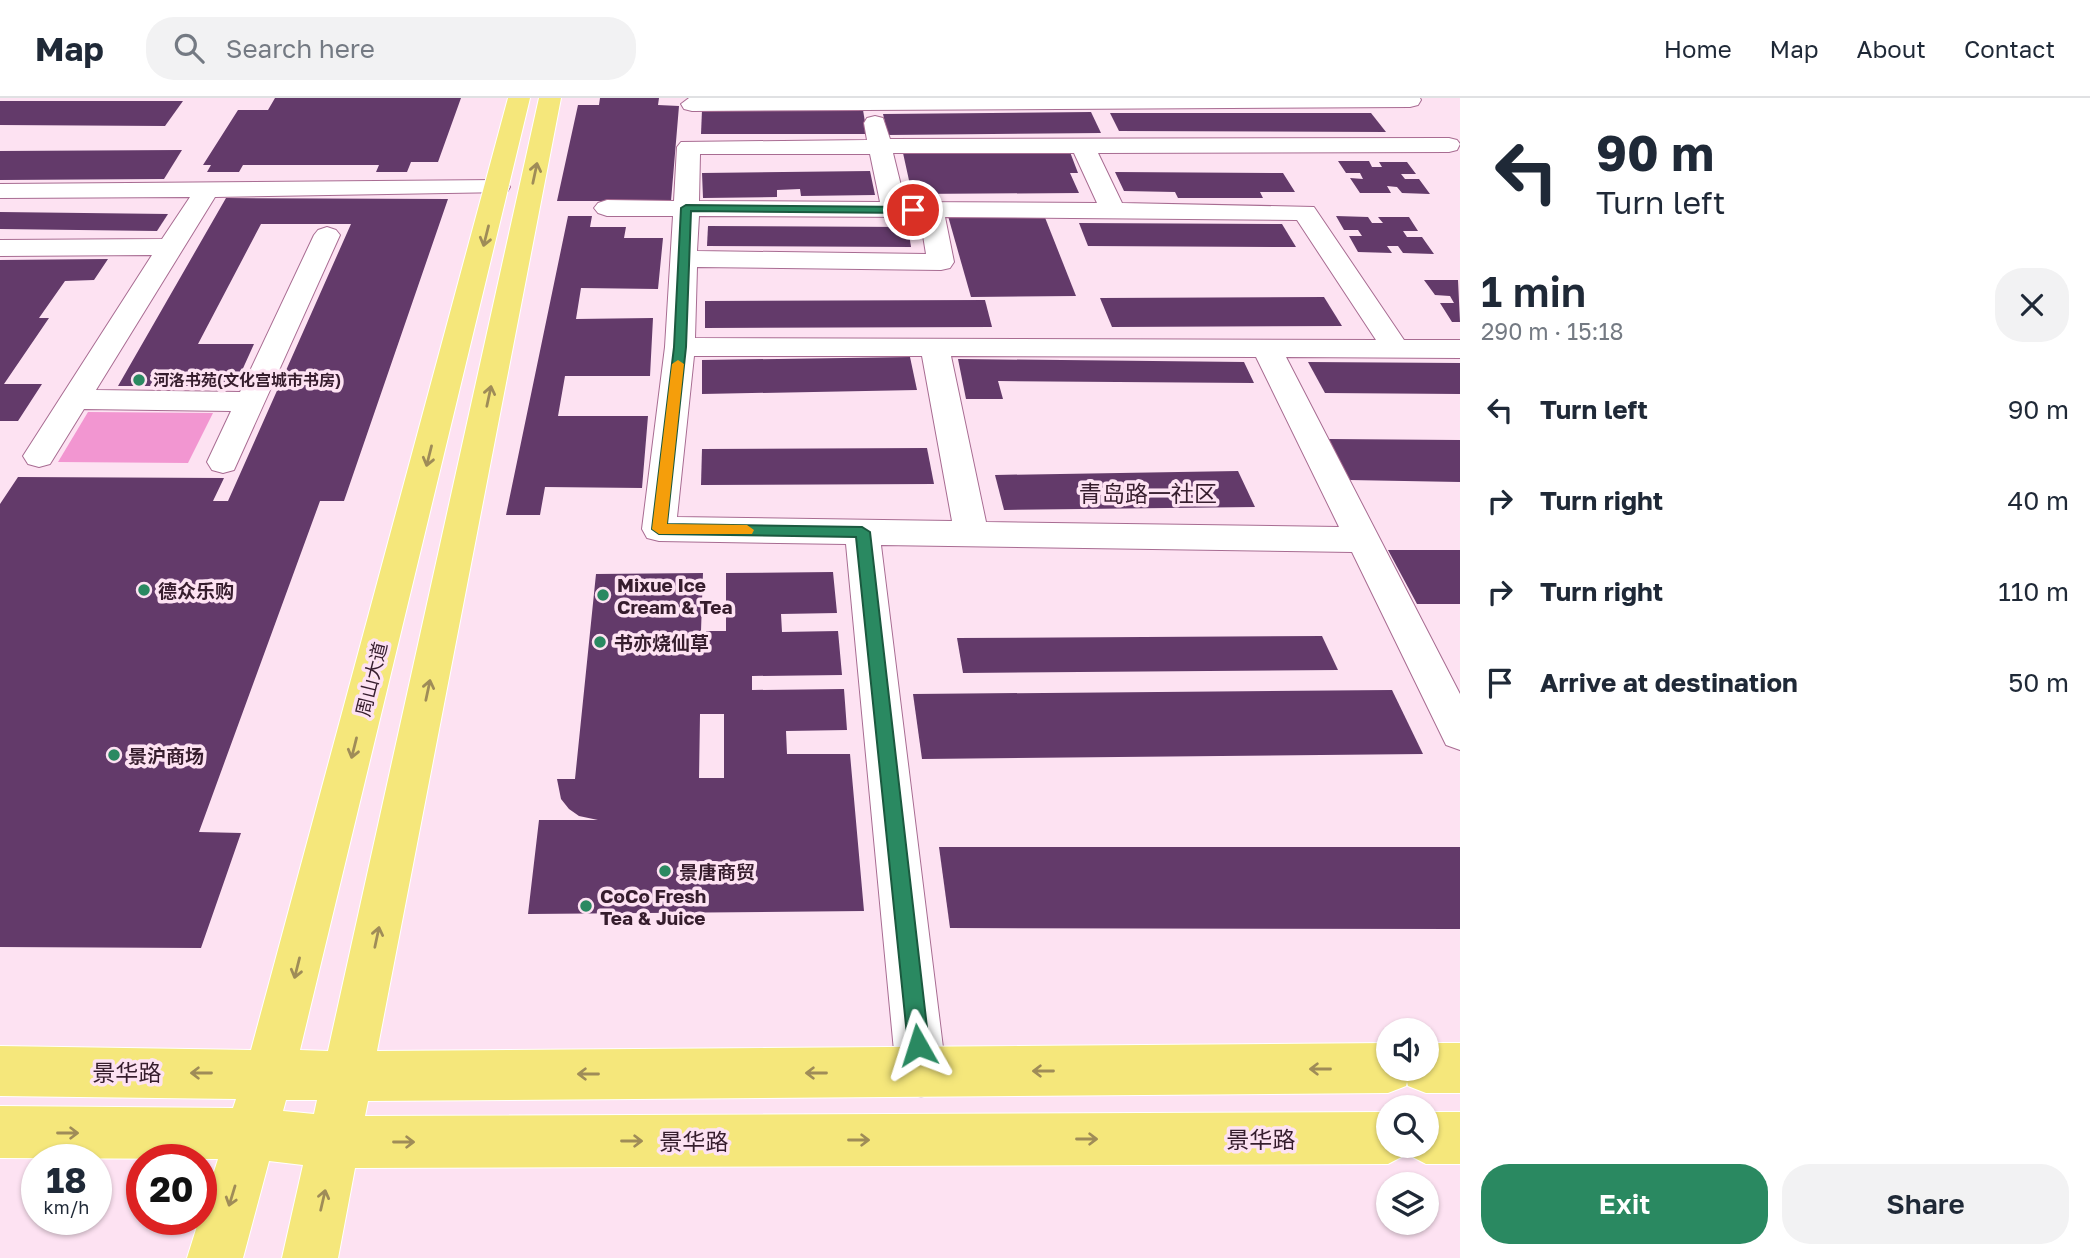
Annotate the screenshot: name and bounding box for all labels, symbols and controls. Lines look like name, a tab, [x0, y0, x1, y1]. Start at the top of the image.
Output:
search box	[146, 17, 636, 80]
text: Map	[35, 29, 104, 68]
icon: search	[170, 29, 208, 67]
text: Search here	[226, 33, 375, 64]
text: Home	[1664, 34, 1732, 63]
text: Map	[1770, 34, 1819, 63]
text: About	[1857, 34, 1926, 63]
text: Contact	[1964, 34, 2055, 63]
text: 90 m	[1596, 123, 1714, 182]
icon: left	[1481, 126, 1572, 217]
one-way arrow	[529, 162, 542, 185]
pin	[883, 180, 943, 240]
text: Turn left	[1596, 183, 1725, 221]
icon: arrive	[894, 191, 932, 229]
one-way arrow	[479, 224, 492, 247]
text: 1 min	[1481, 266, 1586, 316]
button: close	[1995, 268, 2069, 342]
text: 290 m · 15:18	[1481, 317, 1624, 345]
place label: 河洛书苑(文化宫城市书房)	[153, 370, 341, 390]
marker: 河洛书苑(文化宫城市书房)	[131, 372, 147, 388]
one-way arrow	[483, 385, 497, 408]
icon: left	[1481, 391, 1519, 429]
text: Turn left	[1540, 394, 1648, 425]
text: 90 m	[2008, 394, 2069, 425]
one-way arrow	[422, 444, 435, 467]
district label: 青岛路一社区	[1079, 479, 1217, 507]
icon: right	[1481, 482, 1519, 520]
text: Turn right	[1540, 485, 1663, 516]
text: 40 m	[2008, 485, 2069, 516]
place label: Mixue Ice Cream & Tea	[617, 573, 733, 618]
icon: right	[1481, 573, 1519, 611]
text: Turn right	[1540, 576, 1663, 607]
text: 110 m	[1998, 576, 2069, 607]
place label: 德众乐购	[158, 579, 234, 602]
marker: 德众乐购	[136, 582, 152, 598]
marker: Mixue Ice Cream & Tea	[595, 587, 611, 603]
place label: 书亦烧仙草	[614, 631, 709, 654]
marker: 书亦烧仙草	[592, 634, 608, 650]
street label: 周山大道	[351, 639, 391, 719]
icon: arrive	[1481, 664, 1519, 702]
text: Arrive at destination	[1540, 667, 1798, 698]
text: 50 m	[2008, 667, 2069, 698]
one-way arrow	[422, 679, 436, 702]
one-way arrow	[347, 736, 360, 758]
place label: 景沪商场	[128, 744, 204, 767]
marker: 景沪商场	[106, 747, 122, 763]
place label: 景唐商贸	[679, 860, 755, 883]
marker: 景唐商贸	[657, 863, 673, 879]
place label: CoCo Fresh Tea & Juice	[600, 884, 706, 929]
marker: CoCo Fresh Tea & Juice	[578, 898, 594, 914]
one-way arrow	[371, 926, 385, 949]
one-way arrow	[290, 956, 303, 979]
position arrow	[881, 1008, 955, 1082]
map controls	[1376, 1018, 1439, 1235]
button: sound	[1376, 1018, 1439, 1081]
street label: 景华路	[93, 1058, 162, 1086]
one-way arrow	[1308, 1062, 1331, 1076]
one-way arrow	[1032, 1064, 1055, 1078]
one-way arrow	[189, 1066, 212, 1080]
one-way arrow	[804, 1066, 827, 1080]
one-way arrow	[577, 1067, 600, 1081]
button: search	[1376, 1095, 1439, 1158]
street label: 景华路	[1227, 1125, 1296, 1153]
one-way arrow	[56, 1126, 79, 1140]
street label: 景华路	[660, 1127, 729, 1155]
one-way arrow	[1075, 1132, 1098, 1146]
one-way arrow	[848, 1133, 871, 1147]
one-way arrow	[620, 1134, 643, 1148]
one-way arrow	[393, 1135, 416, 1149]
speed limit sign: 20	[126, 1144, 217, 1235]
text: 18	[46, 1159, 87, 1201]
button: Exit	[1481, 1164, 1768, 1244]
button: Share	[1782, 1164, 2069, 1244]
button: layers	[1376, 1172, 1439, 1235]
one-way arrow	[225, 1184, 237, 1206]
one-way arrow	[317, 1189, 331, 1212]
text: km/h	[44, 1196, 89, 1218]

